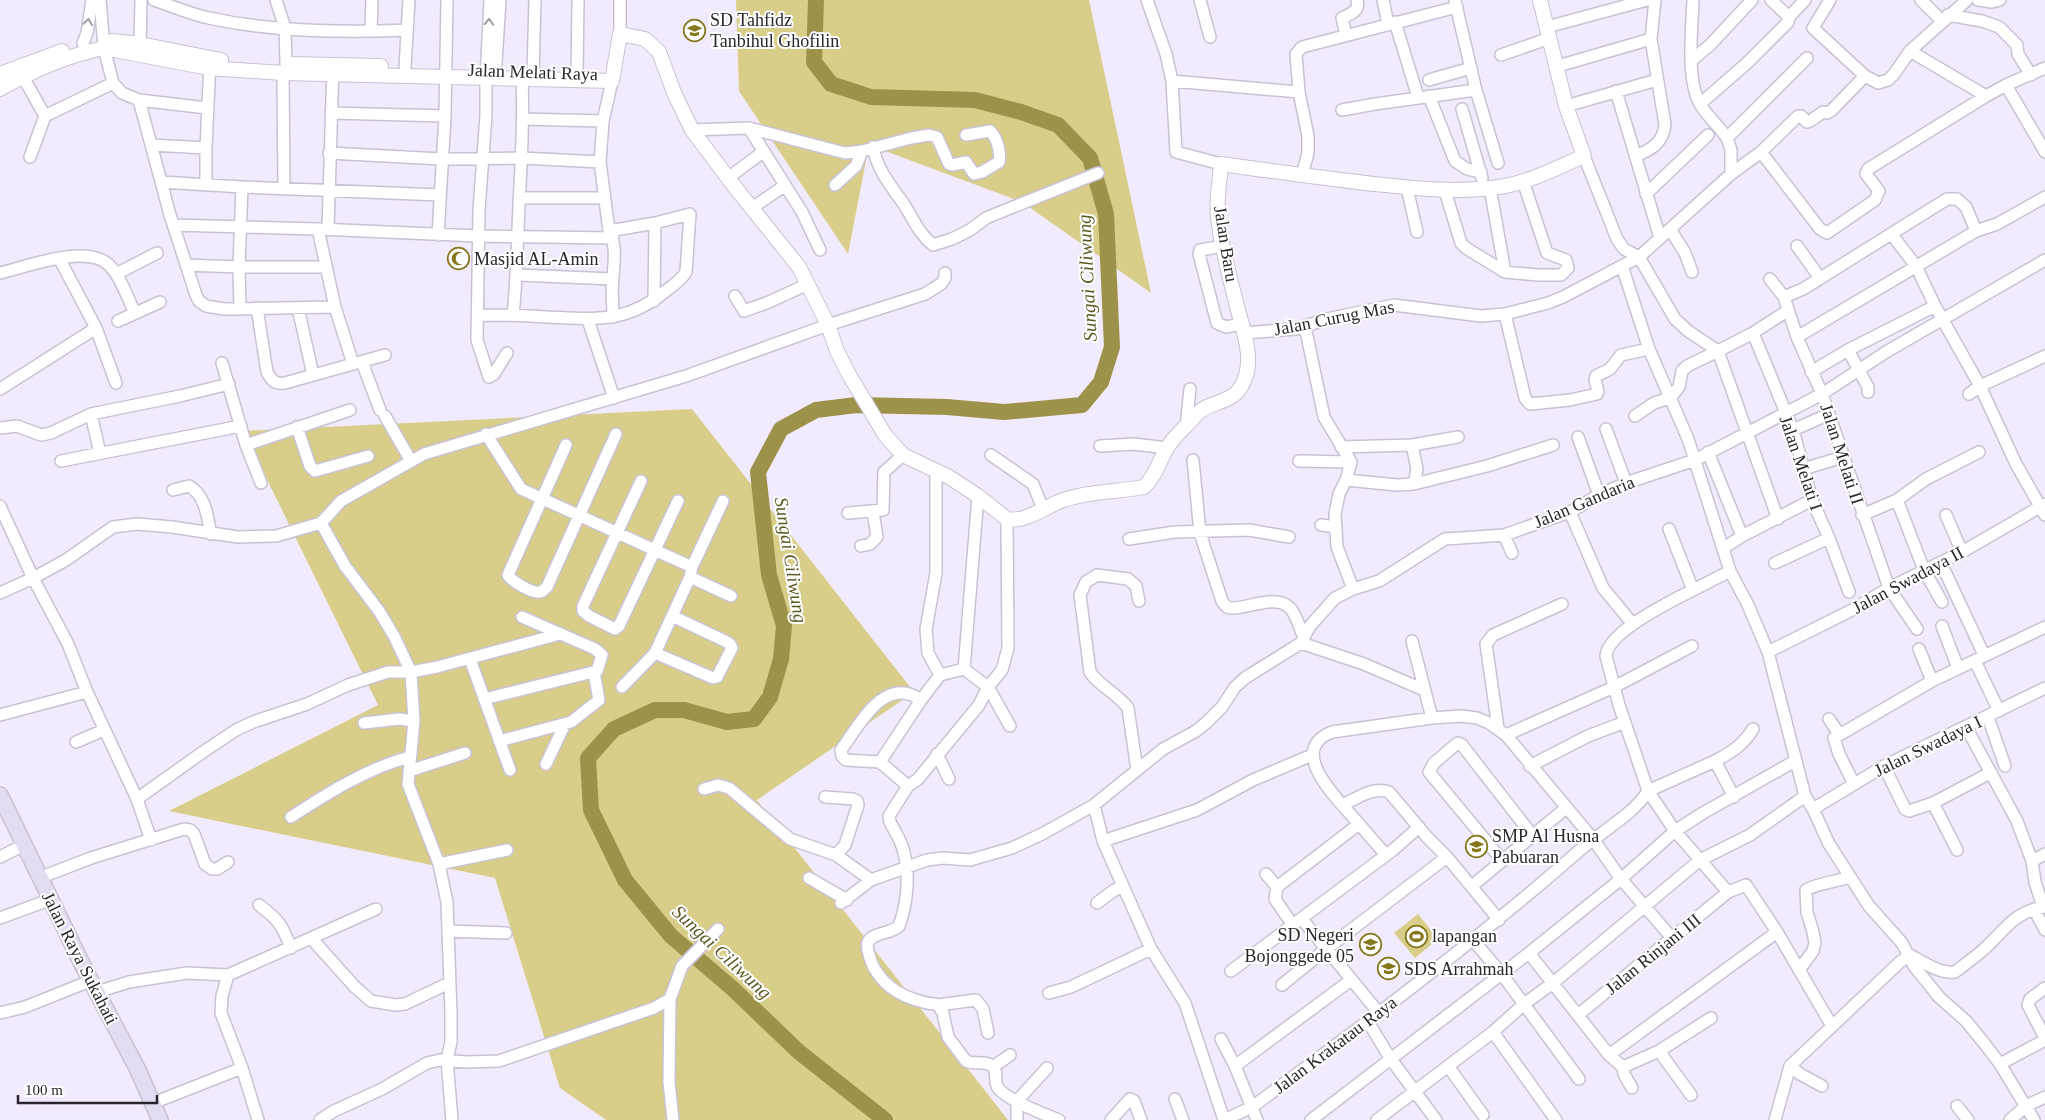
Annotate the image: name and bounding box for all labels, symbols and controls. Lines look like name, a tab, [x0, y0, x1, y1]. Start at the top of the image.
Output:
place label: SD Tahfidz Tanbihul Ghofilin	[710, 10, 839, 51]
one-way arrow	[83, 17, 93, 26]
one-way arrow	[483, 18, 494, 26]
school or university icon: SD Tahfidz Tanbihul Ghofilin	[682, 18, 706, 42]
street label: Jalan Melati Raya	[468, 60, 598, 84]
street label: Jalan Baru	[1210, 205, 1242, 283]
water label: Sungai Ciliwung	[1073, 214, 1101, 342]
mosque icon: Masjid AL-Amin	[446, 247, 470, 271]
place label: Masjid AL-Amin	[474, 249, 599, 269]
street label: Jalan Curug Mas	[1272, 297, 1396, 339]
street label: Jalan Melati II	[1816, 401, 1868, 507]
street label: Jalan Melati I	[1775, 413, 1827, 513]
street label: Jalan Gandaria	[1531, 472, 1637, 532]
water label: Sungai Ciliwung	[771, 496, 811, 624]
street label: Jalan Swadaya II	[1849, 542, 1967, 618]
street label: Jalan Swadaya I	[1871, 711, 1985, 781]
place label: SMP Al Husna Pabuaran	[1492, 826, 1599, 867]
school or university icon: SMP Al Husna Pabuaran	[1464, 834, 1488, 858]
street label: Jalan Raya Sukahati	[38, 888, 122, 1028]
water label: Sungai Ciliwung	[668, 901, 776, 1003]
street label: Jalan Rinjani III	[1601, 909, 1705, 999]
sports icon: lapangan	[1404, 924, 1428, 948]
place label: SD Negeri Bojonggede 05	[1245, 925, 1354, 966]
place label: lapangan	[1432, 926, 1497, 946]
school or university icon: SD Negeri Bojonggede 05	[1358, 933, 1382, 957]
school or university icon: SDS Arrahmah	[1376, 957, 1400, 981]
place label: SDS Arrahmah	[1404, 959, 1514, 979]
street label: Jalan Krakatau Raya	[1270, 992, 1400, 1098]
scale bar	[18, 1072, 156, 1104]
text: 100 m	[25, 1082, 63, 1098]

